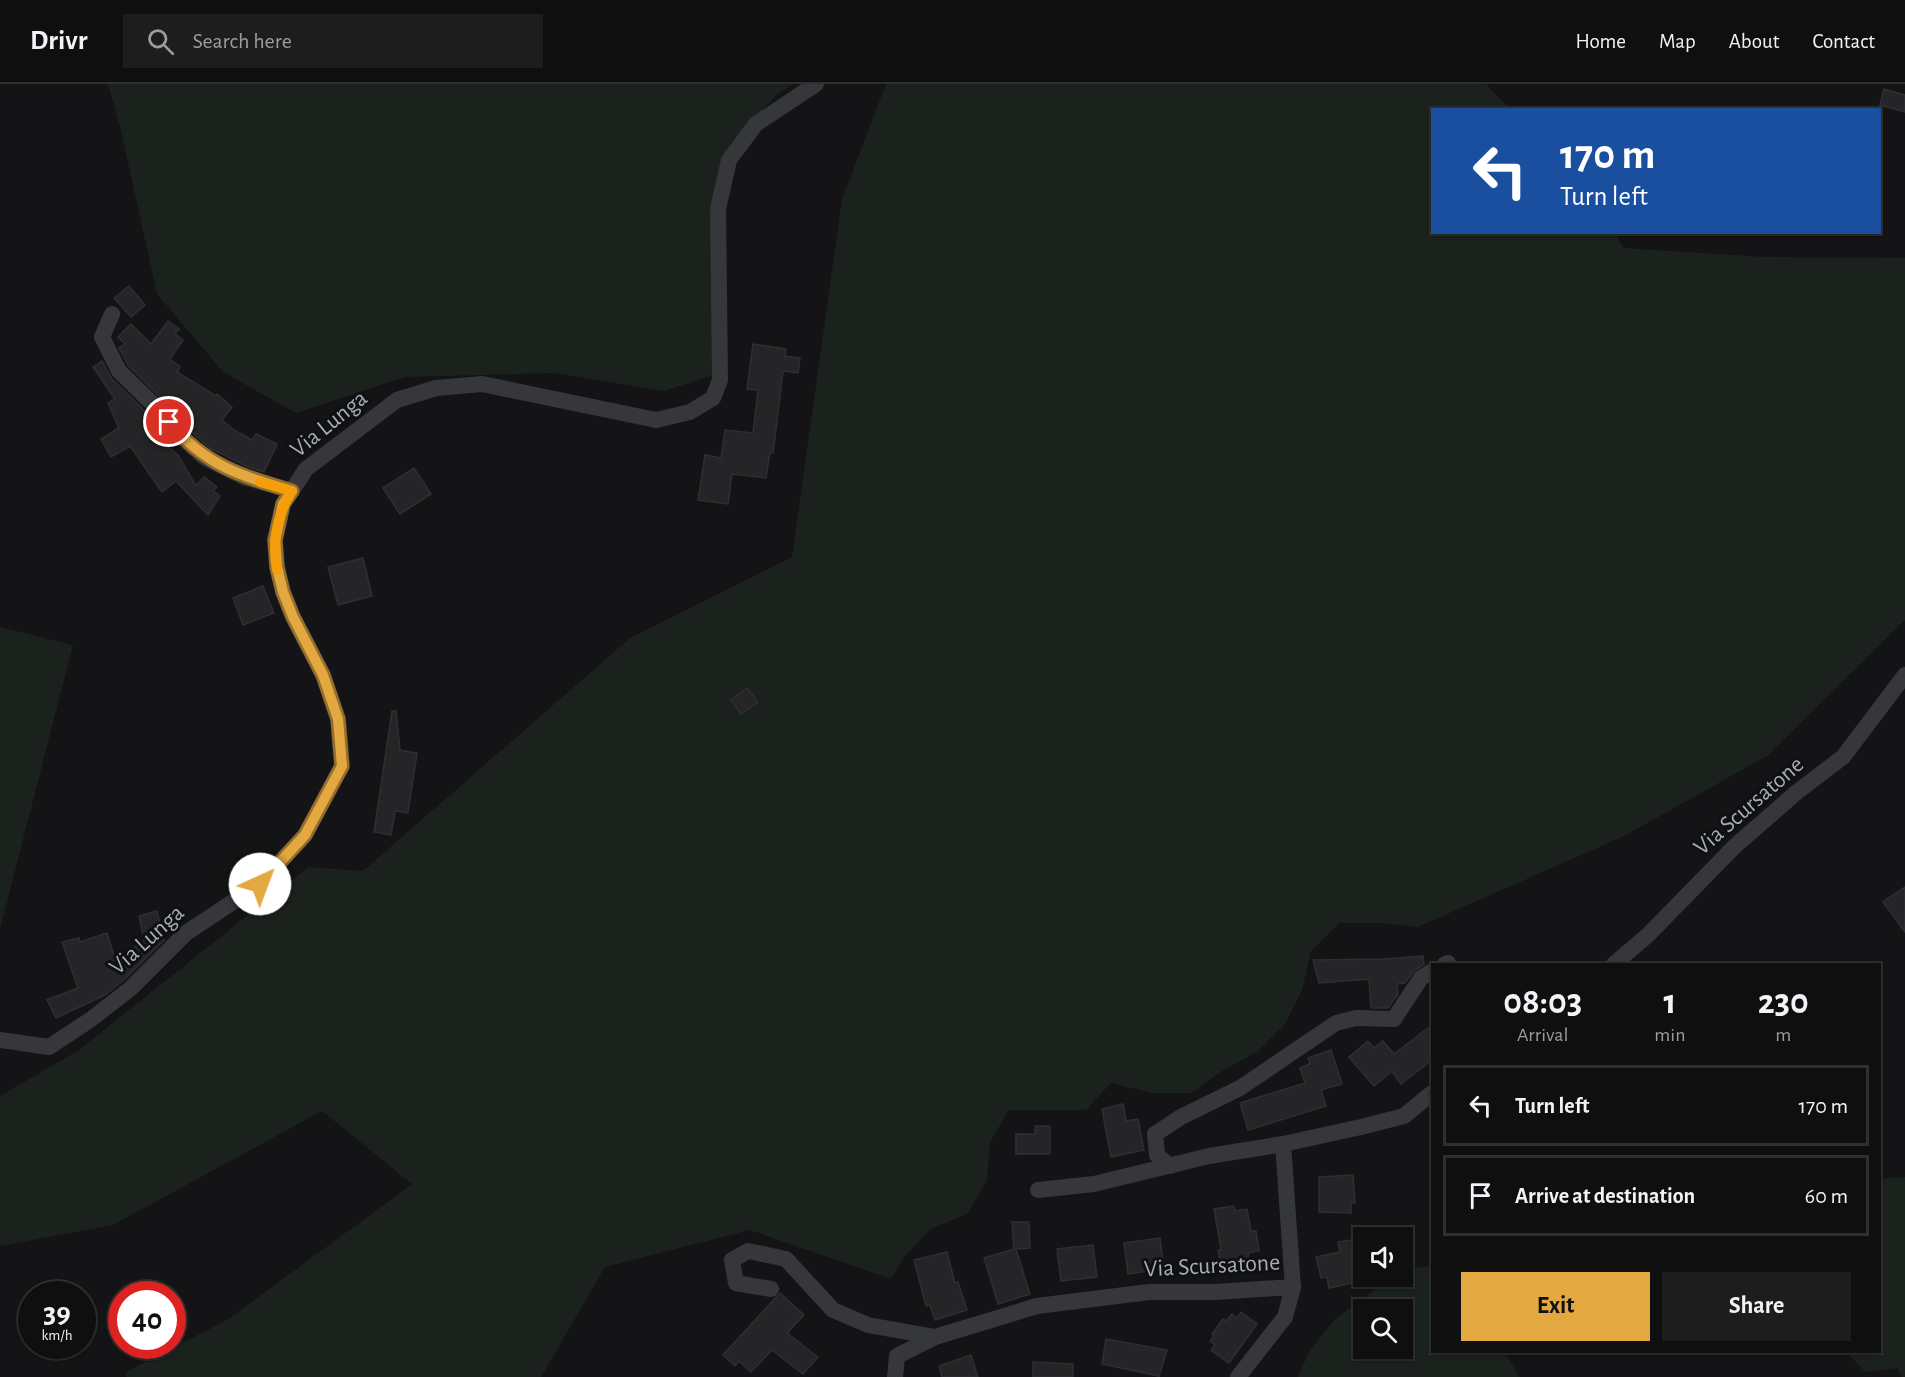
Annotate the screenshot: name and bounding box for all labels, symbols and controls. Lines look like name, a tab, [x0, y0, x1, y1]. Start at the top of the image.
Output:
search box	[123, 14, 543, 68]
icon: search	[144, 25, 177, 58]
text: Drivr	[30, 27, 87, 55]
text: Search here	[192, 30, 292, 52]
text: Home	[1575, 31, 1626, 52]
text: Map	[1659, 31, 1696, 52]
text: About	[1729, 31, 1779, 52]
text: Contact	[1812, 31, 1875, 52]
icon: left	[1461, 132, 1539, 210]
text: 170 m	[1560, 134, 1655, 176]
text: Turn left	[1560, 183, 1648, 210]
street label: Via Lunga	[286, 386, 372, 462]
pin	[143, 396, 194, 447]
icon: arrive	[152, 405, 185, 438]
street label: Via Scursatone	[1690, 752, 1808, 860]
position arrow	[228, 852, 292, 916]
street label: Via Lunga	[105, 901, 189, 979]
text: 08:03	[1503, 984, 1582, 1020]
text: 1	[1663, 984, 1676, 1020]
text: 230	[1758, 984, 1809, 1020]
text: Arrival	[1517, 1025, 1568, 1045]
text: min	[1654, 1025, 1685, 1045]
text: m	[1775, 1025, 1791, 1045]
icon: left	[1464, 1089, 1497, 1122]
text: Turn left	[1515, 1095, 1589, 1117]
text: 170 m	[1798, 1095, 1848, 1117]
icon: arrive	[1464, 1179, 1497, 1212]
text: Arrive at destination	[1515, 1185, 1695, 1207]
text: 60 m	[1805, 1185, 1848, 1207]
map controls	[1353, 1227, 1413, 1359]
button: sound	[1353, 1227, 1413, 1287]
street label: Via Scursatone	[1143, 1250, 1281, 1282]
button: Exit	[1461, 1272, 1650, 1341]
button: Share	[1662, 1272, 1851, 1341]
speed limit sign: 40	[108, 1281, 186, 1359]
text: 39	[43, 1298, 71, 1328]
button: search	[1353, 1299, 1413, 1359]
text: km/h	[42, 1328, 72, 1343]

